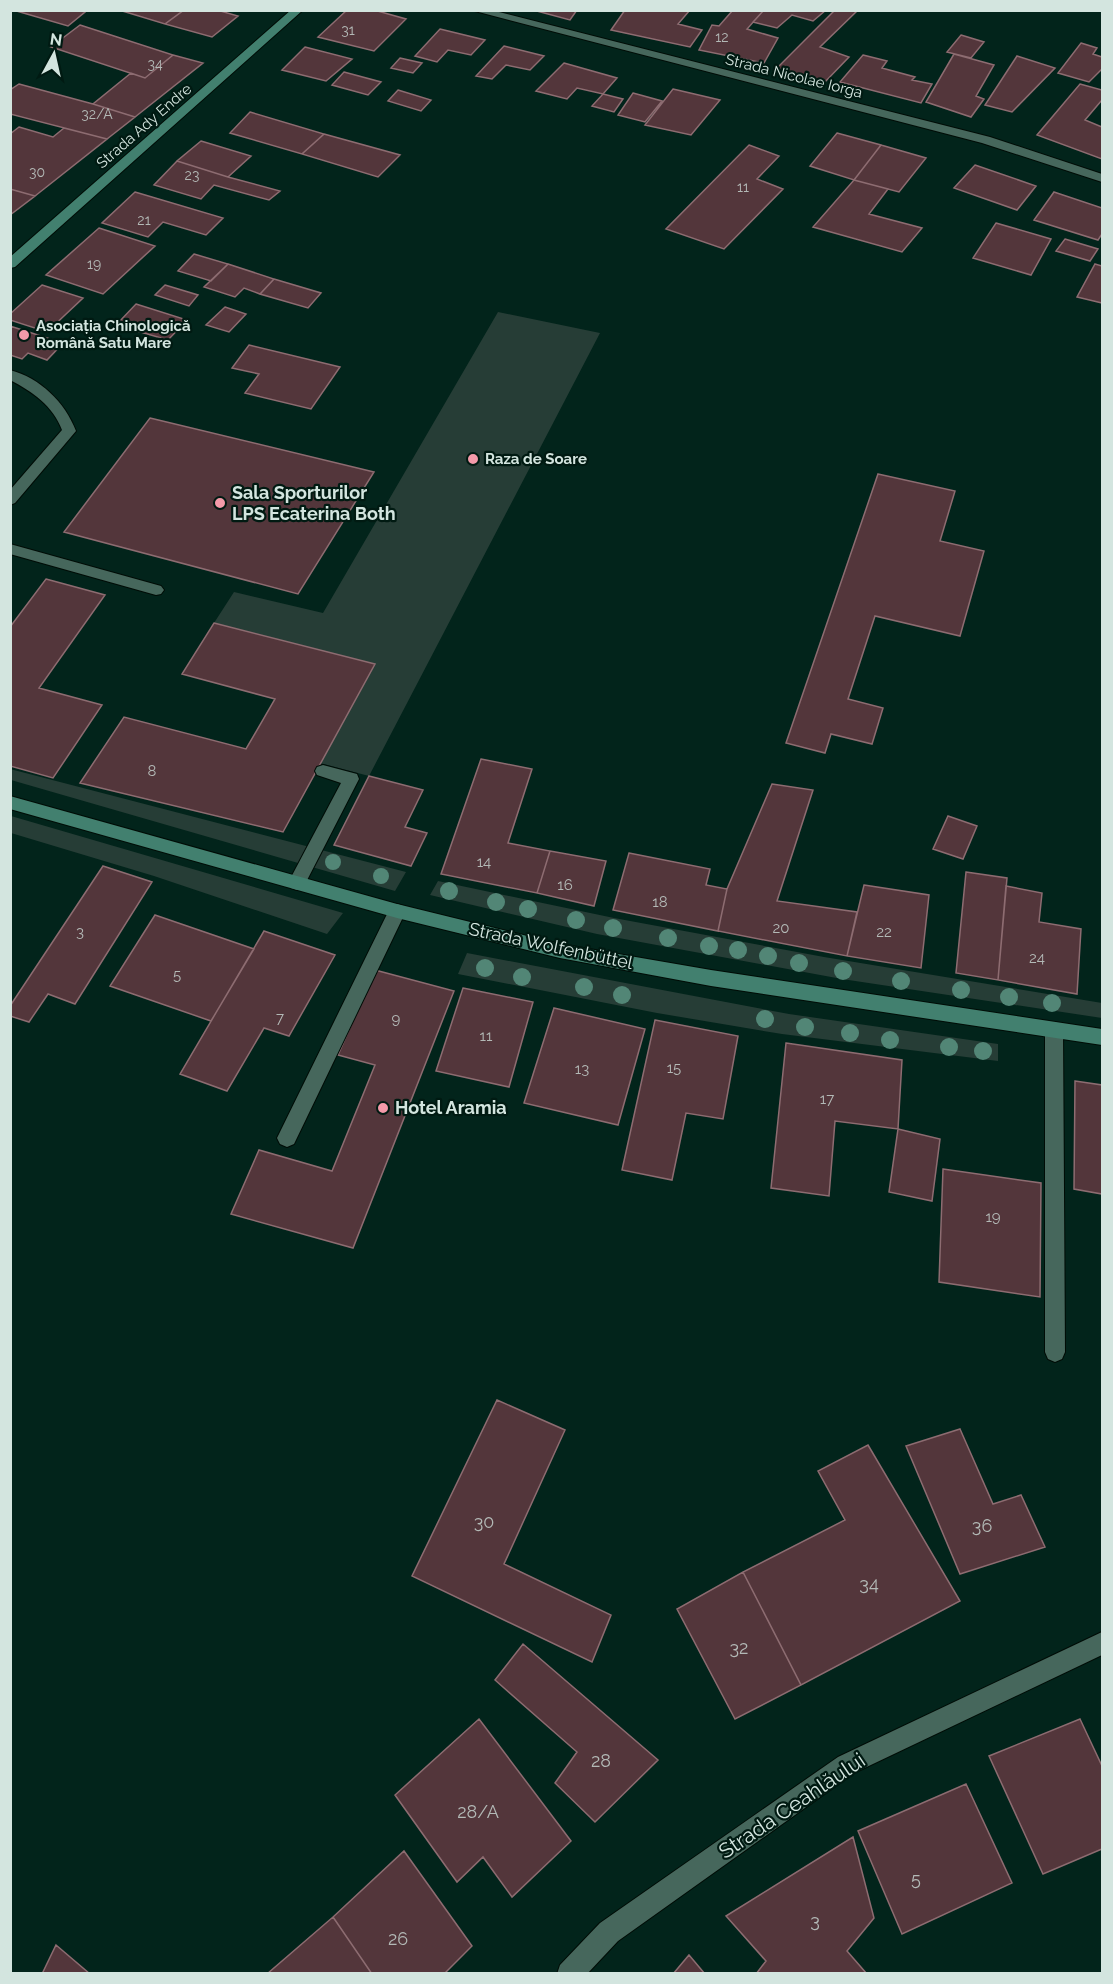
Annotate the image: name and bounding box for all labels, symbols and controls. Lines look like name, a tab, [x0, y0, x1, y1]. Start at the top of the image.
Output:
house number: 31	[341, 22, 355, 38]
north arrow	[24, 24, 84, 84]
text: N	[49, 29, 63, 50]
house number: 12	[715, 29, 729, 45]
street label: Strada Nicolae Iorga	[724, 50, 864, 102]
house number: 34	[147, 56, 163, 72]
street label: Strada Ady Endre	[93, 80, 195, 172]
house number: 32/A	[81, 106, 113, 122]
house number: 30	[29, 164, 45, 180]
house number: 23	[185, 167, 199, 183]
house number: 11	[737, 179, 749, 195]
house number: 21	[137, 212, 151, 228]
house number: 19	[87, 256, 101, 272]
place label: Asociația Chinologică Română Satu Mare	[36, 317, 191, 352]
marker: Asociația Chinologică Română Satu Mare	[17, 328, 31, 342]
place label: Raza de Soare	[485, 450, 587, 468]
marker: Raza de Soare	[466, 452, 480, 466]
place label: Sala Sporturilor LPS Ecaterina Both	[232, 482, 396, 524]
marker: Sala Sporturilor LPS Ecaterina Both	[213, 496, 227, 510]
house number: 8	[148, 762, 157, 780]
house number: 14	[477, 853, 491, 871]
house number: 16	[557, 876, 573, 894]
house number: 18	[652, 893, 668, 911]
street label: Strada Wolfenbüttel	[467, 918, 635, 973]
house number: 20	[773, 919, 790, 937]
house number: 3	[76, 923, 84, 941]
house number: 22	[876, 923, 892, 941]
house number: 24	[1029, 949, 1045, 967]
house number: 5	[173, 966, 181, 984]
house number: 7	[276, 1009, 284, 1027]
house number: 9	[392, 1010, 401, 1028]
house number: 11	[480, 1027, 493, 1045]
house number: 15	[667, 1059, 681, 1077]
house number: 13	[575, 1060, 589, 1078]
house number: 17	[820, 1090, 834, 1108]
place label: Hotel Aramia	[395, 1097, 507, 1118]
marker: Hotel Aramia	[376, 1101, 390, 1115]
house number: 19	[985, 1208, 1001, 1226]
house number: 30	[474, 1511, 494, 1532]
house number: 36	[972, 1515, 992, 1536]
house number: 34	[859, 1573, 879, 1594]
house number: 32	[730, 1637, 749, 1658]
street label: Strada Ceahlăului	[714, 1747, 870, 1864]
house number: 28	[591, 1750, 611, 1771]
house number: 28/A	[457, 1801, 499, 1822]
house number: 5	[911, 1868, 921, 1889]
house number: 3	[810, 1910, 820, 1931]
house number: 26	[388, 1928, 408, 1949]

